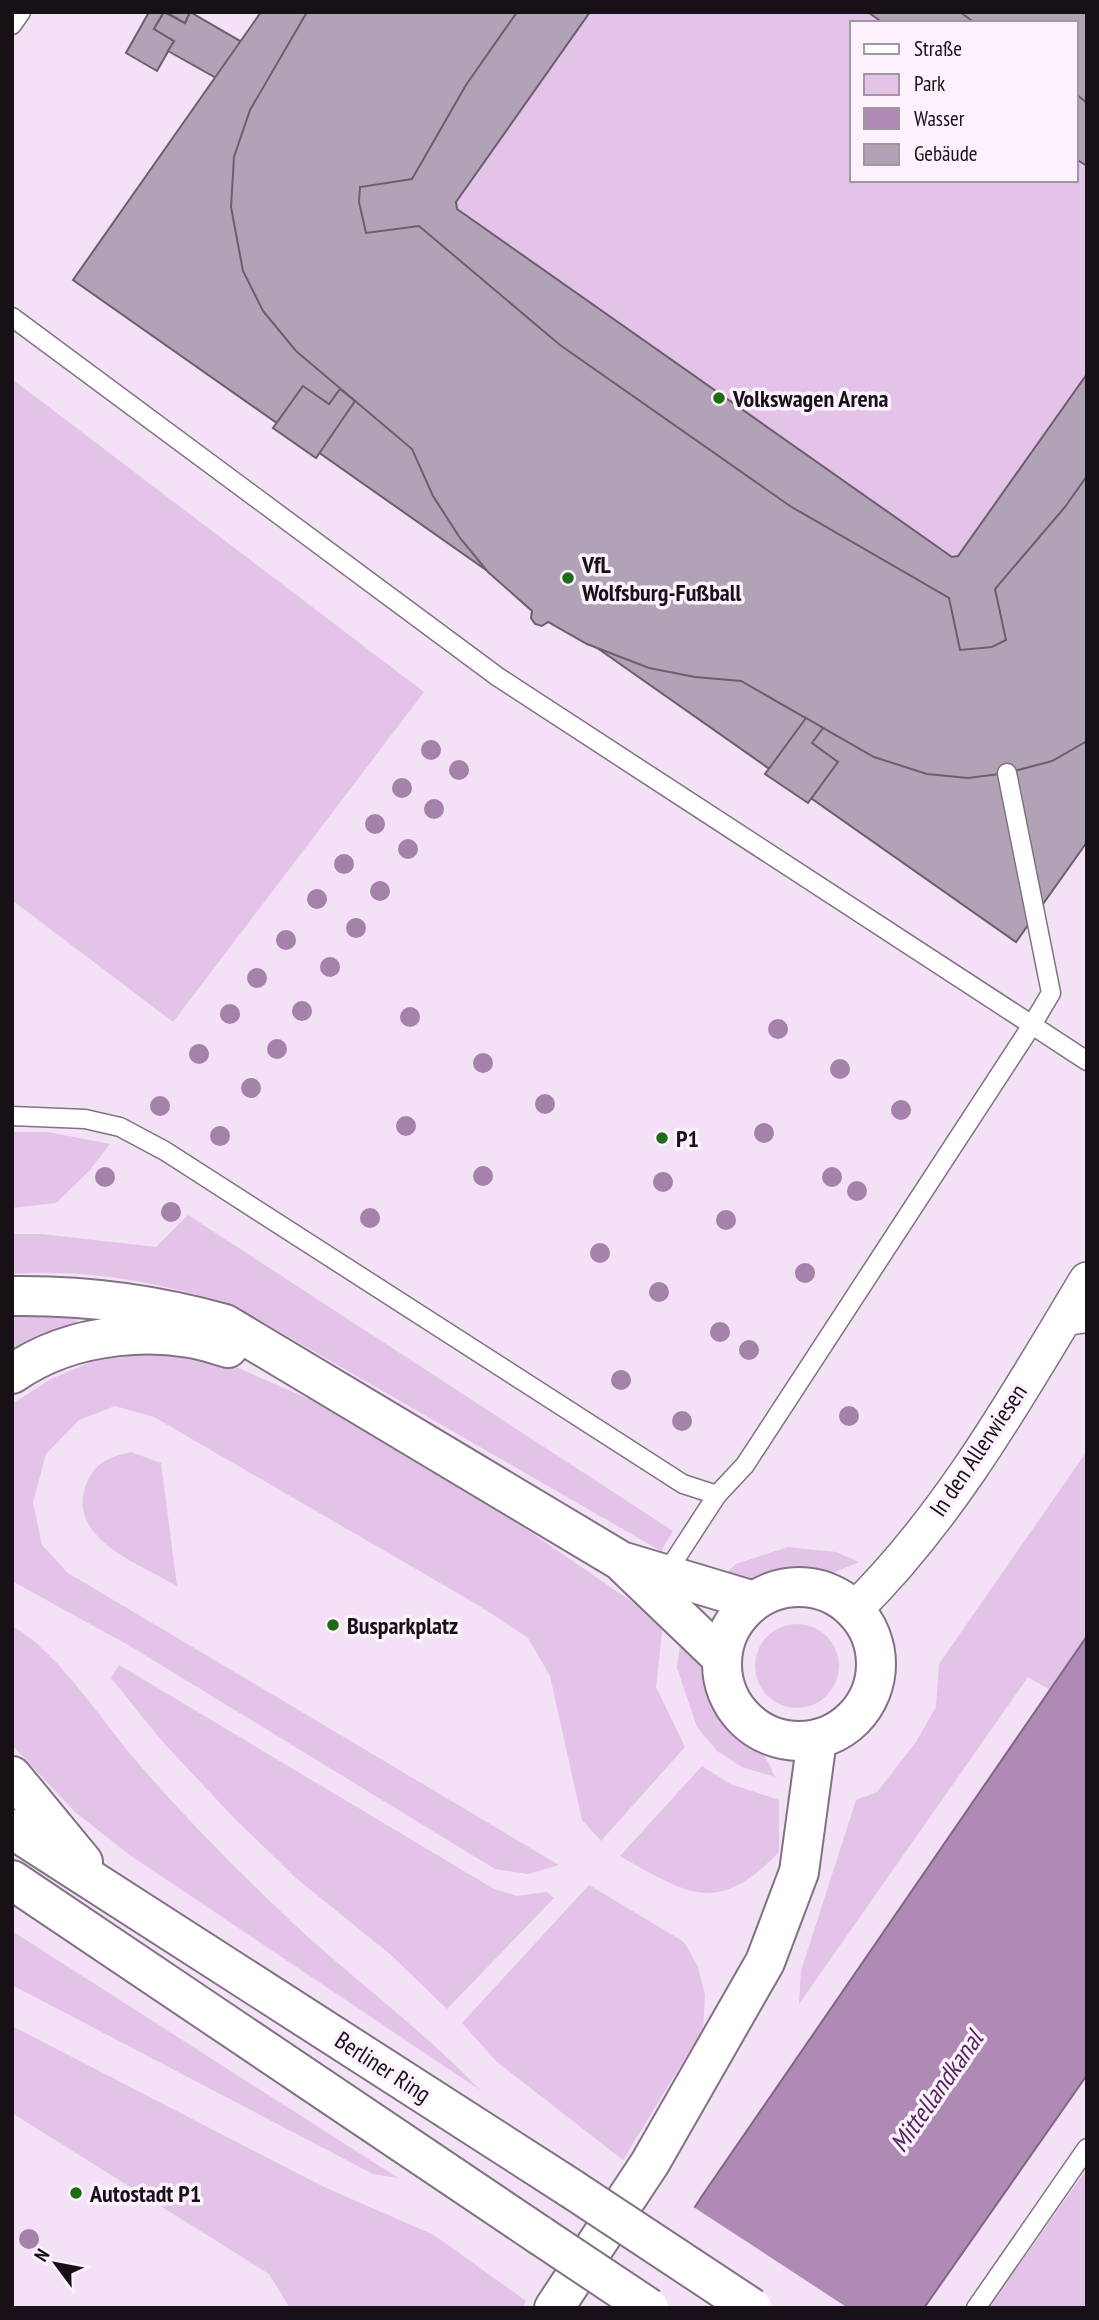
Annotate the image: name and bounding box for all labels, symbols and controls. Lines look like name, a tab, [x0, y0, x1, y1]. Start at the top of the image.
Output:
legend	[850, 21, 1078, 182]
text: Straße	[914, 35, 962, 62]
text: Park	[914, 70, 945, 97]
text: Wasser	[914, 105, 965, 132]
text: Gebäude	[914, 140, 977, 167]
place label: Volkswagen Arena	[732, 383, 888, 414]
marker: Volkswagen Arena	[711, 390, 727, 406]
place label: VfL Wolfsburg-Fußball	[581, 549, 742, 608]
marker: VfL Wolfsburg-Fußball	[560, 570, 576, 586]
place label: P1	[676, 1123, 699, 1154]
marker: P1	[654, 1130, 670, 1146]
street label: In den Allerwiesen	[922, 1378, 1034, 1522]
place label: Busparkplatz	[347, 1610, 458, 1641]
marker: Busparkplatz	[325, 1617, 341, 1633]
water label: Mittellandkanal	[882, 2022, 992, 2158]
street label: Berliner Ring	[329, 2024, 437, 2110]
place label: Autostadt P1	[89, 2178, 201, 2209]
marker: Autostadt P1	[68, 2185, 84, 2201]
north arrow	[21, 2229, 91, 2299]
text: N	[29, 2244, 54, 2266]

